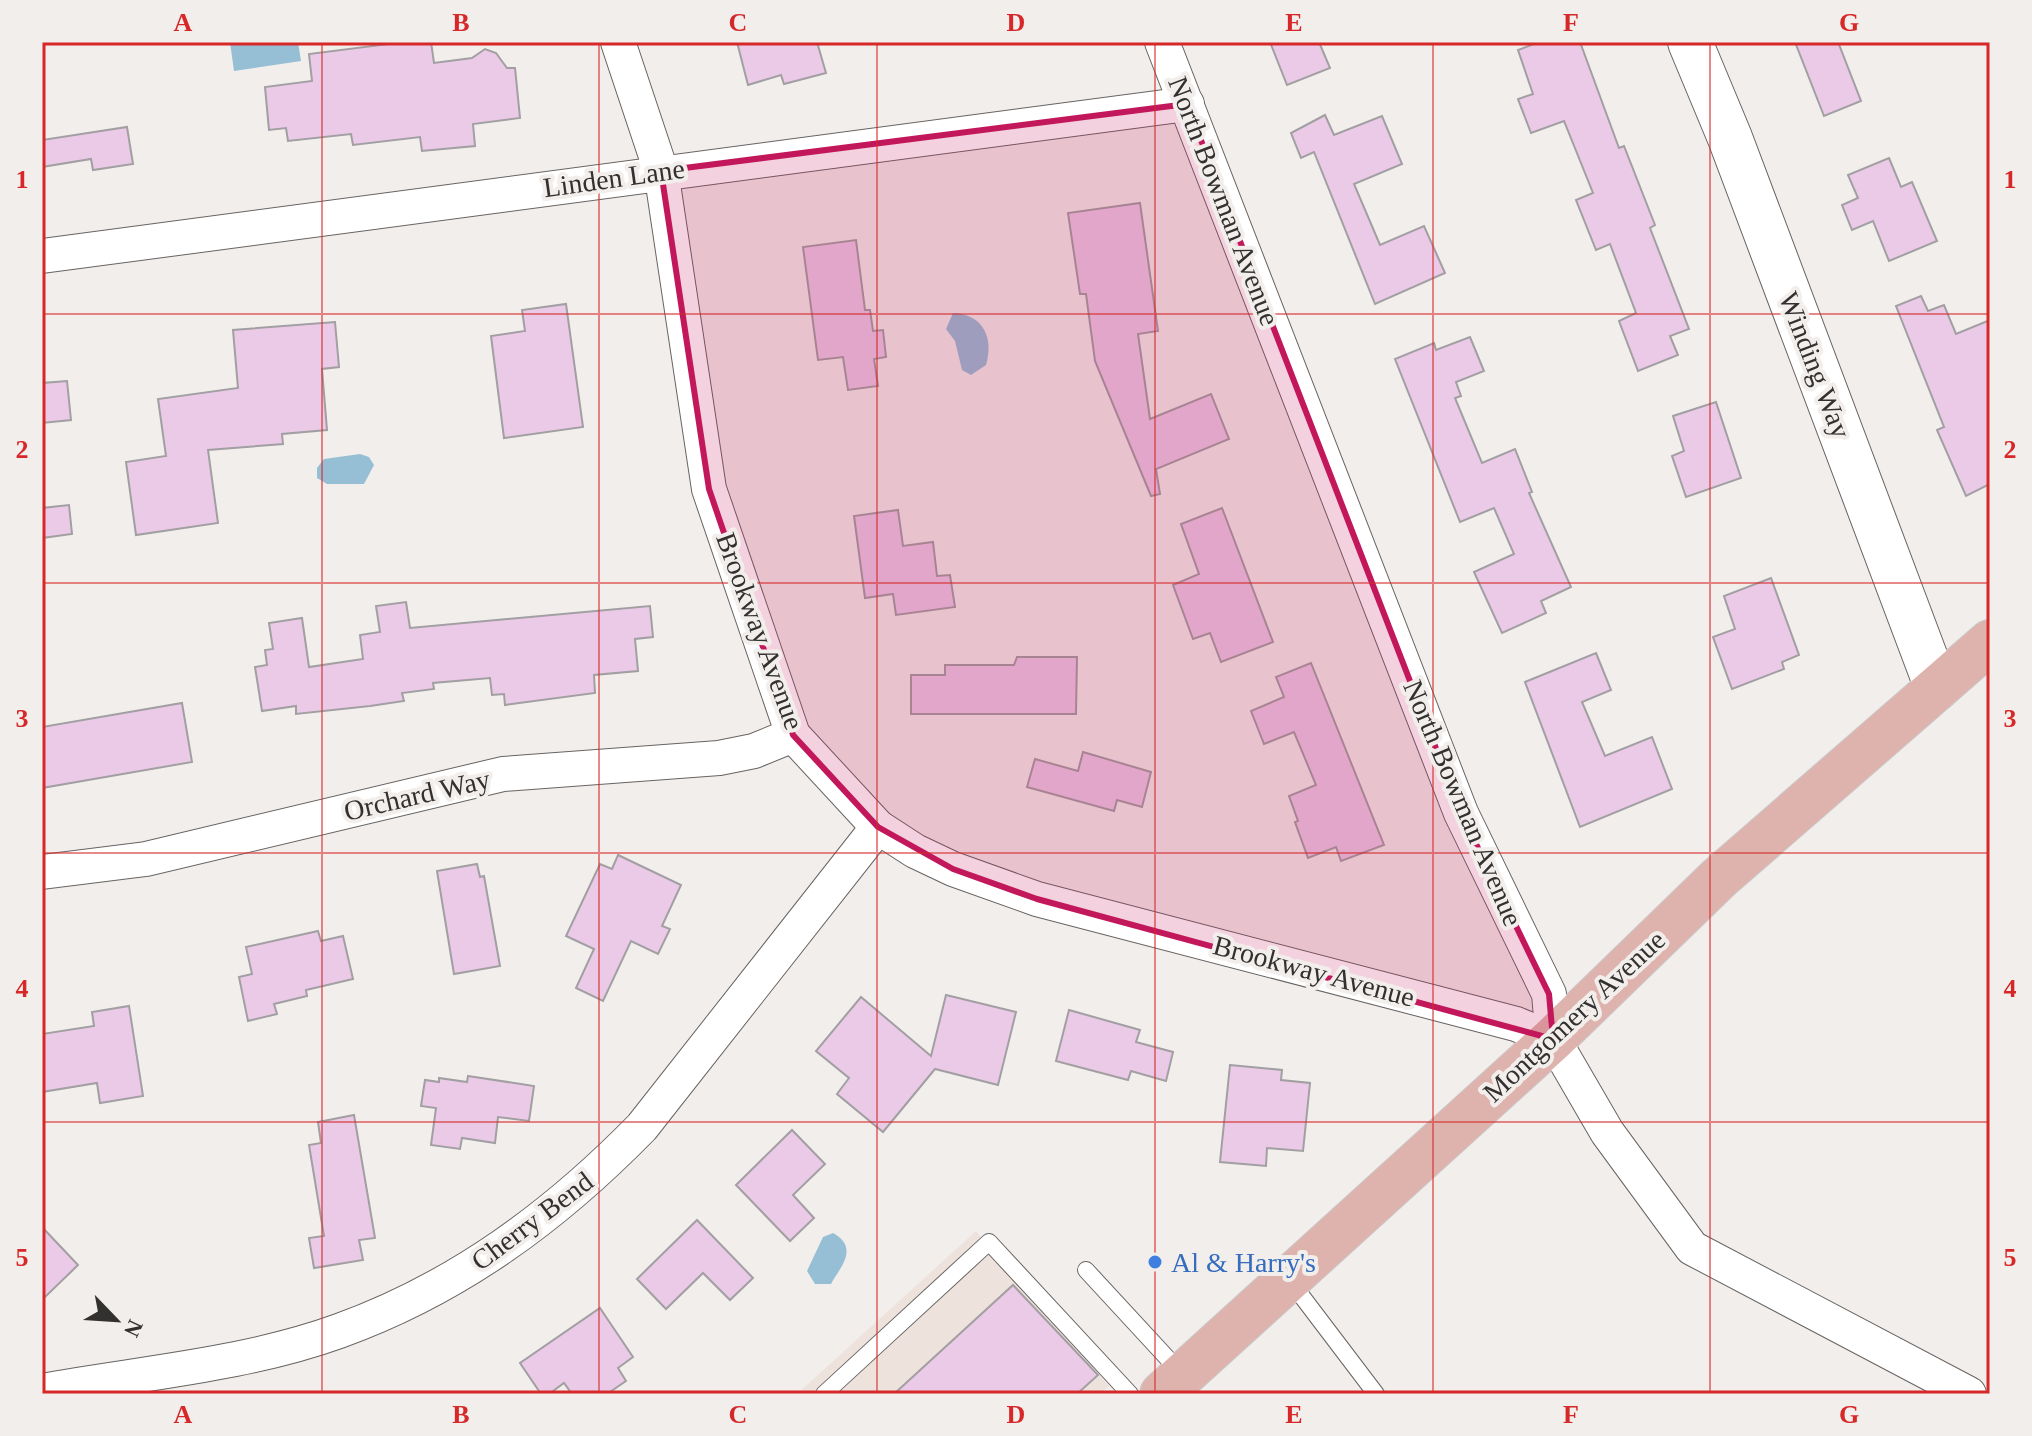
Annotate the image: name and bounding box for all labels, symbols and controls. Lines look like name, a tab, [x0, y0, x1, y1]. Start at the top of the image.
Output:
text: A	[174, 8, 193, 37]
text: B	[452, 8, 470, 37]
text: C	[729, 8, 747, 37]
text: D	[1007, 8, 1025, 37]
text: E	[1285, 8, 1303, 37]
text: F	[1563, 8, 1579, 37]
text: G	[1839, 8, 1859, 37]
street label: North Bowman Avenue	[1162, 72, 1286, 330]
street label: Linden Lane	[541, 153, 687, 203]
text: 1	[16, 165, 29, 194]
text: 1	[2004, 165, 2017, 194]
street label: Winding Way	[1773, 288, 1857, 442]
text: 2	[16, 435, 29, 464]
text: 2	[2004, 435, 2017, 464]
street label: Brookway Avenue	[710, 528, 810, 734]
street label: North Bowman Avenue	[1397, 675, 1529, 931]
text: 3	[16, 704, 29, 733]
text: 3	[2004, 704, 2017, 733]
street label: Orchard Way	[341, 763, 493, 827]
street label: Montgomery Avenue	[1477, 924, 1671, 1108]
street label: Brookway Avenue	[1210, 929, 1418, 1013]
text: 4	[16, 974, 29, 1003]
text: 4	[2004, 974, 2017, 1003]
street label: Cherry Bend	[465, 1165, 599, 1277]
text: 5	[16, 1243, 29, 1272]
text: 5	[2004, 1243, 2017, 1272]
place label: Al & Harry's	[1171, 1247, 1316, 1278]
marker: Al & Harry's	[1146, 1253, 1164, 1271]
north arrow	[76, 1280, 156, 1360]
text: N	[119, 1316, 148, 1341]
text: A	[174, 1400, 193, 1429]
text: B	[452, 1400, 470, 1429]
text: C	[729, 1400, 747, 1429]
text: D	[1007, 1400, 1025, 1429]
text: E	[1285, 1400, 1303, 1429]
text: F	[1563, 1400, 1579, 1429]
text: G	[1839, 1400, 1859, 1429]

